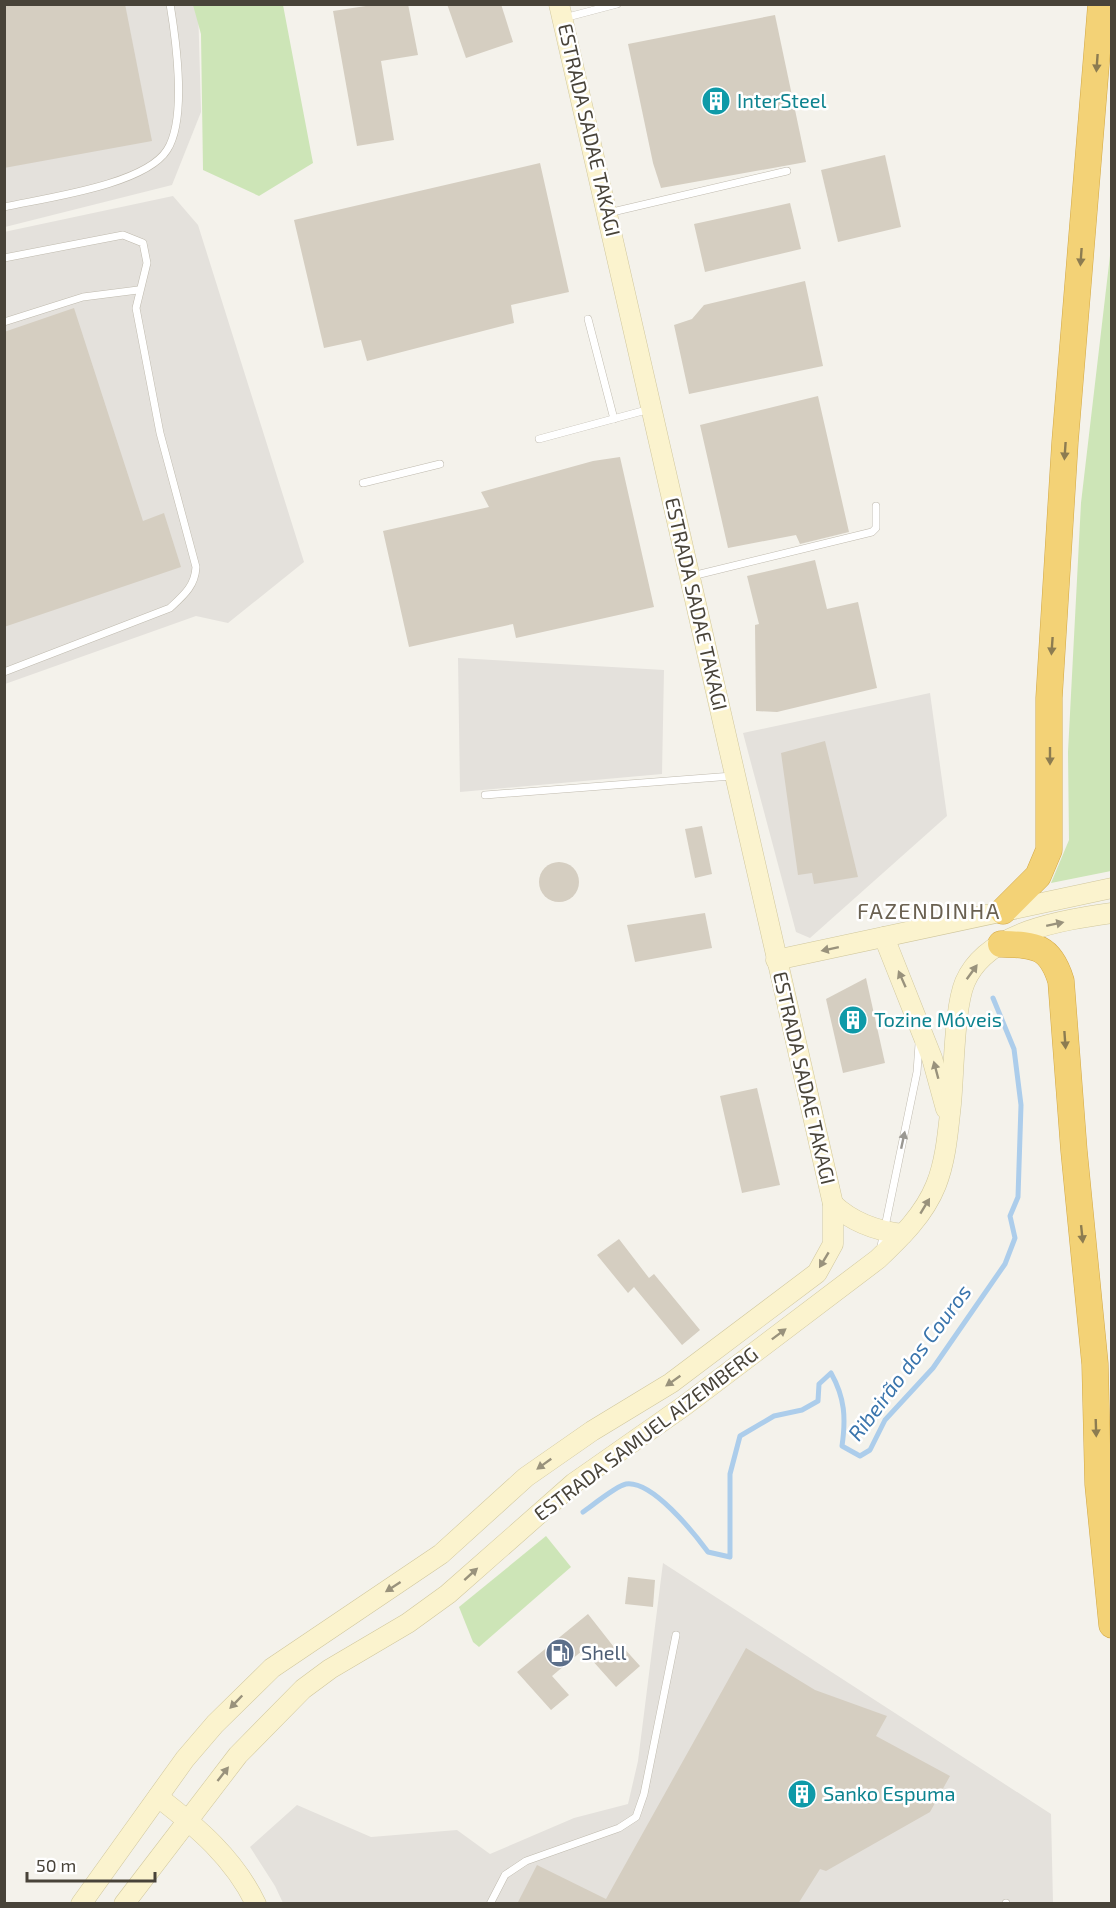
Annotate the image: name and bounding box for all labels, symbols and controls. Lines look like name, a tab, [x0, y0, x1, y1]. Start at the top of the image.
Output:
street label: ESTRADA SADAE TAKAGI	[554, 21, 626, 239]
one-way arrow	[1092, 53, 1101, 72]
building icon: InterSteel	[700, 85, 732, 117]
place label: InterSteel	[737, 88, 826, 112]
one-way arrow	[1077, 248, 1086, 267]
one-way arrow	[1060, 442, 1069, 461]
street label: ESTRADA SADAE TAKAGI	[661, 495, 733, 713]
one-way arrow	[1048, 637, 1057, 656]
one-way arrow	[1045, 747, 1055, 766]
district label: FAZENDINHA	[857, 897, 1001, 923]
one-way arrow	[1045, 919, 1064, 928]
one-way arrow	[820, 945, 839, 954]
one-way arrow	[966, 964, 978, 979]
street label: ESTRADA SADAE TAKAGI	[769, 969, 841, 1187]
one-way arrow	[897, 970, 907, 988]
building icon: Tozine Móveis	[837, 1004, 869, 1036]
place label: Tozine Móveis	[874, 1007, 1002, 1031]
one-way arrow	[1061, 1030, 1070, 1049]
one-way arrow	[930, 1061, 940, 1079]
one-way arrow	[899, 1131, 908, 1150]
one-way arrow	[919, 1198, 930, 1214]
one-way arrow	[1077, 1225, 1087, 1244]
one-way arrow	[819, 1252, 830, 1269]
water label: Ribeirão dos Couros	[842, 1279, 976, 1445]
one-way arrow	[770, 1328, 786, 1340]
street label: ESTRADA SAMUEL AIZEMBERG	[529, 1341, 762, 1525]
one-way arrow	[665, 1375, 681, 1387]
one-way arrow	[1092, 1419, 1101, 1438]
one-way arrow	[536, 1458, 552, 1470]
one-way arrow	[464, 1567, 479, 1581]
one-way arrow	[385, 1581, 401, 1592]
fuel station icon: Shell	[544, 1637, 576, 1669]
place label: Shell	[581, 1640, 627, 1664]
one-way arrow	[230, 1695, 244, 1709]
one-way arrow	[217, 1766, 229, 1781]
building icon: Sanko Espuma	[786, 1778, 818, 1810]
place label: Sanko Espuma	[823, 1781, 955, 1805]
scale bar	[27, 1845, 154, 1883]
text: 50 m	[36, 1854, 76, 1876]

